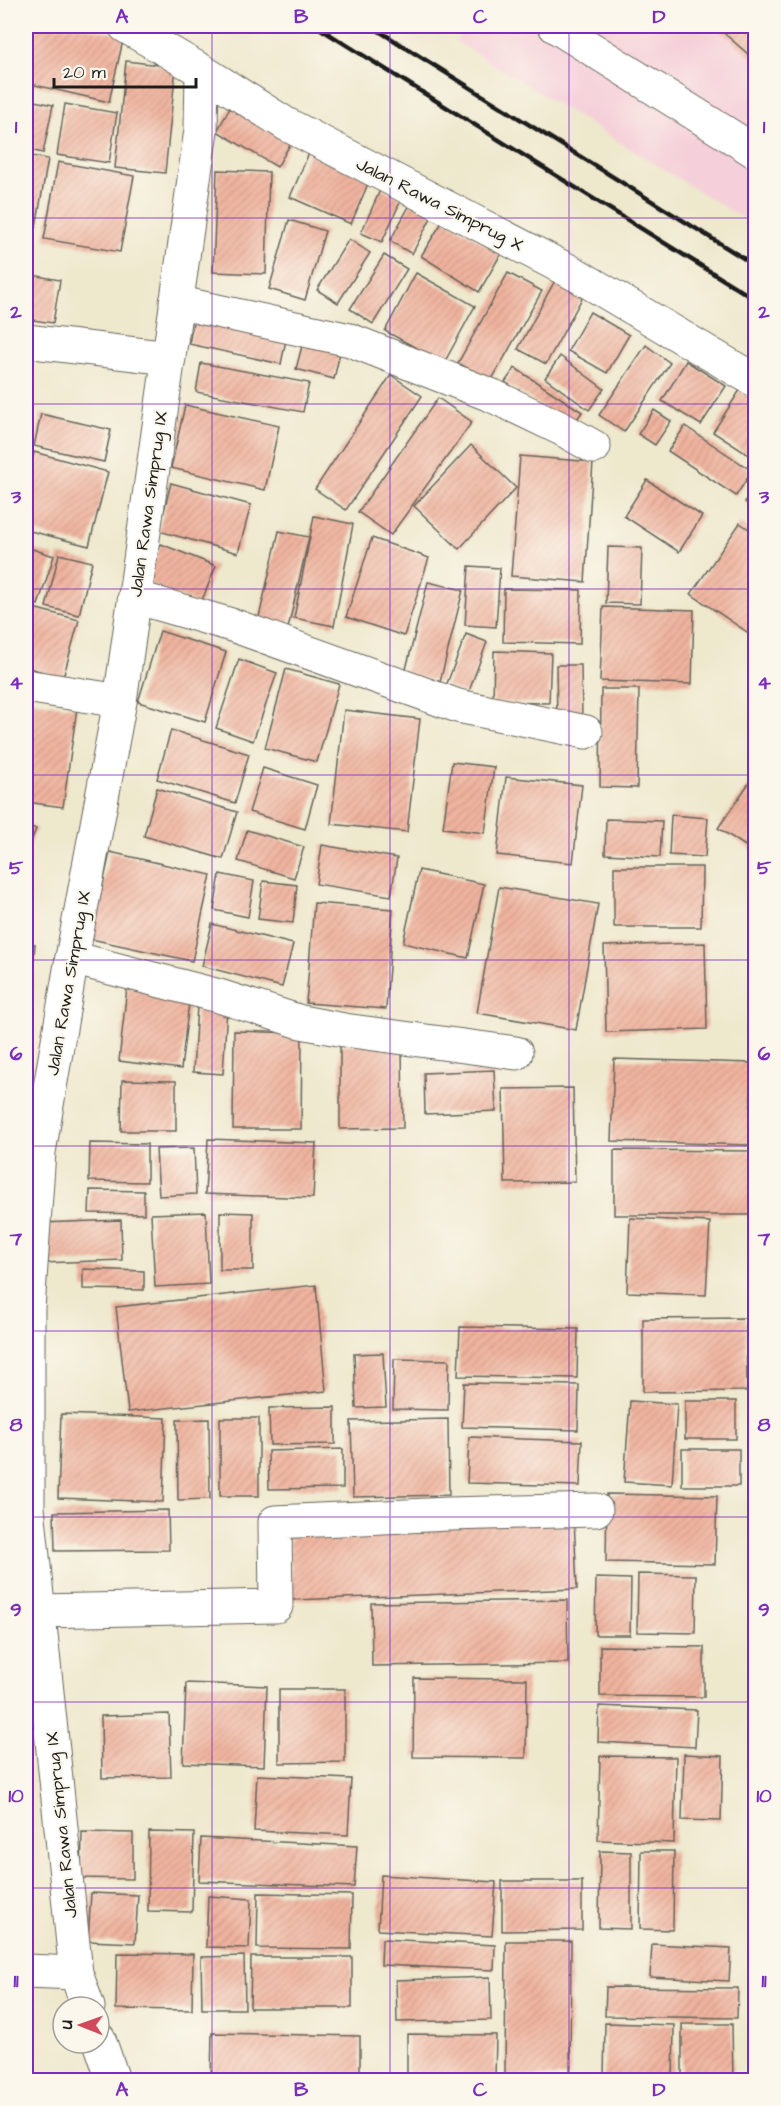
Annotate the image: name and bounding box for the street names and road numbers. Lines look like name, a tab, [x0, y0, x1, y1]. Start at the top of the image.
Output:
street label: Jalan Rawa Simprug X	[351, 151, 528, 258]
street label: Jalan Rawa Simprug IX	[123, 409, 175, 599]
street label: Jalan Rawa Simprug IX	[40, 889, 98, 1078]
street label: Jalan Rawa Simprug IX	[39, 1730, 85, 1919]

